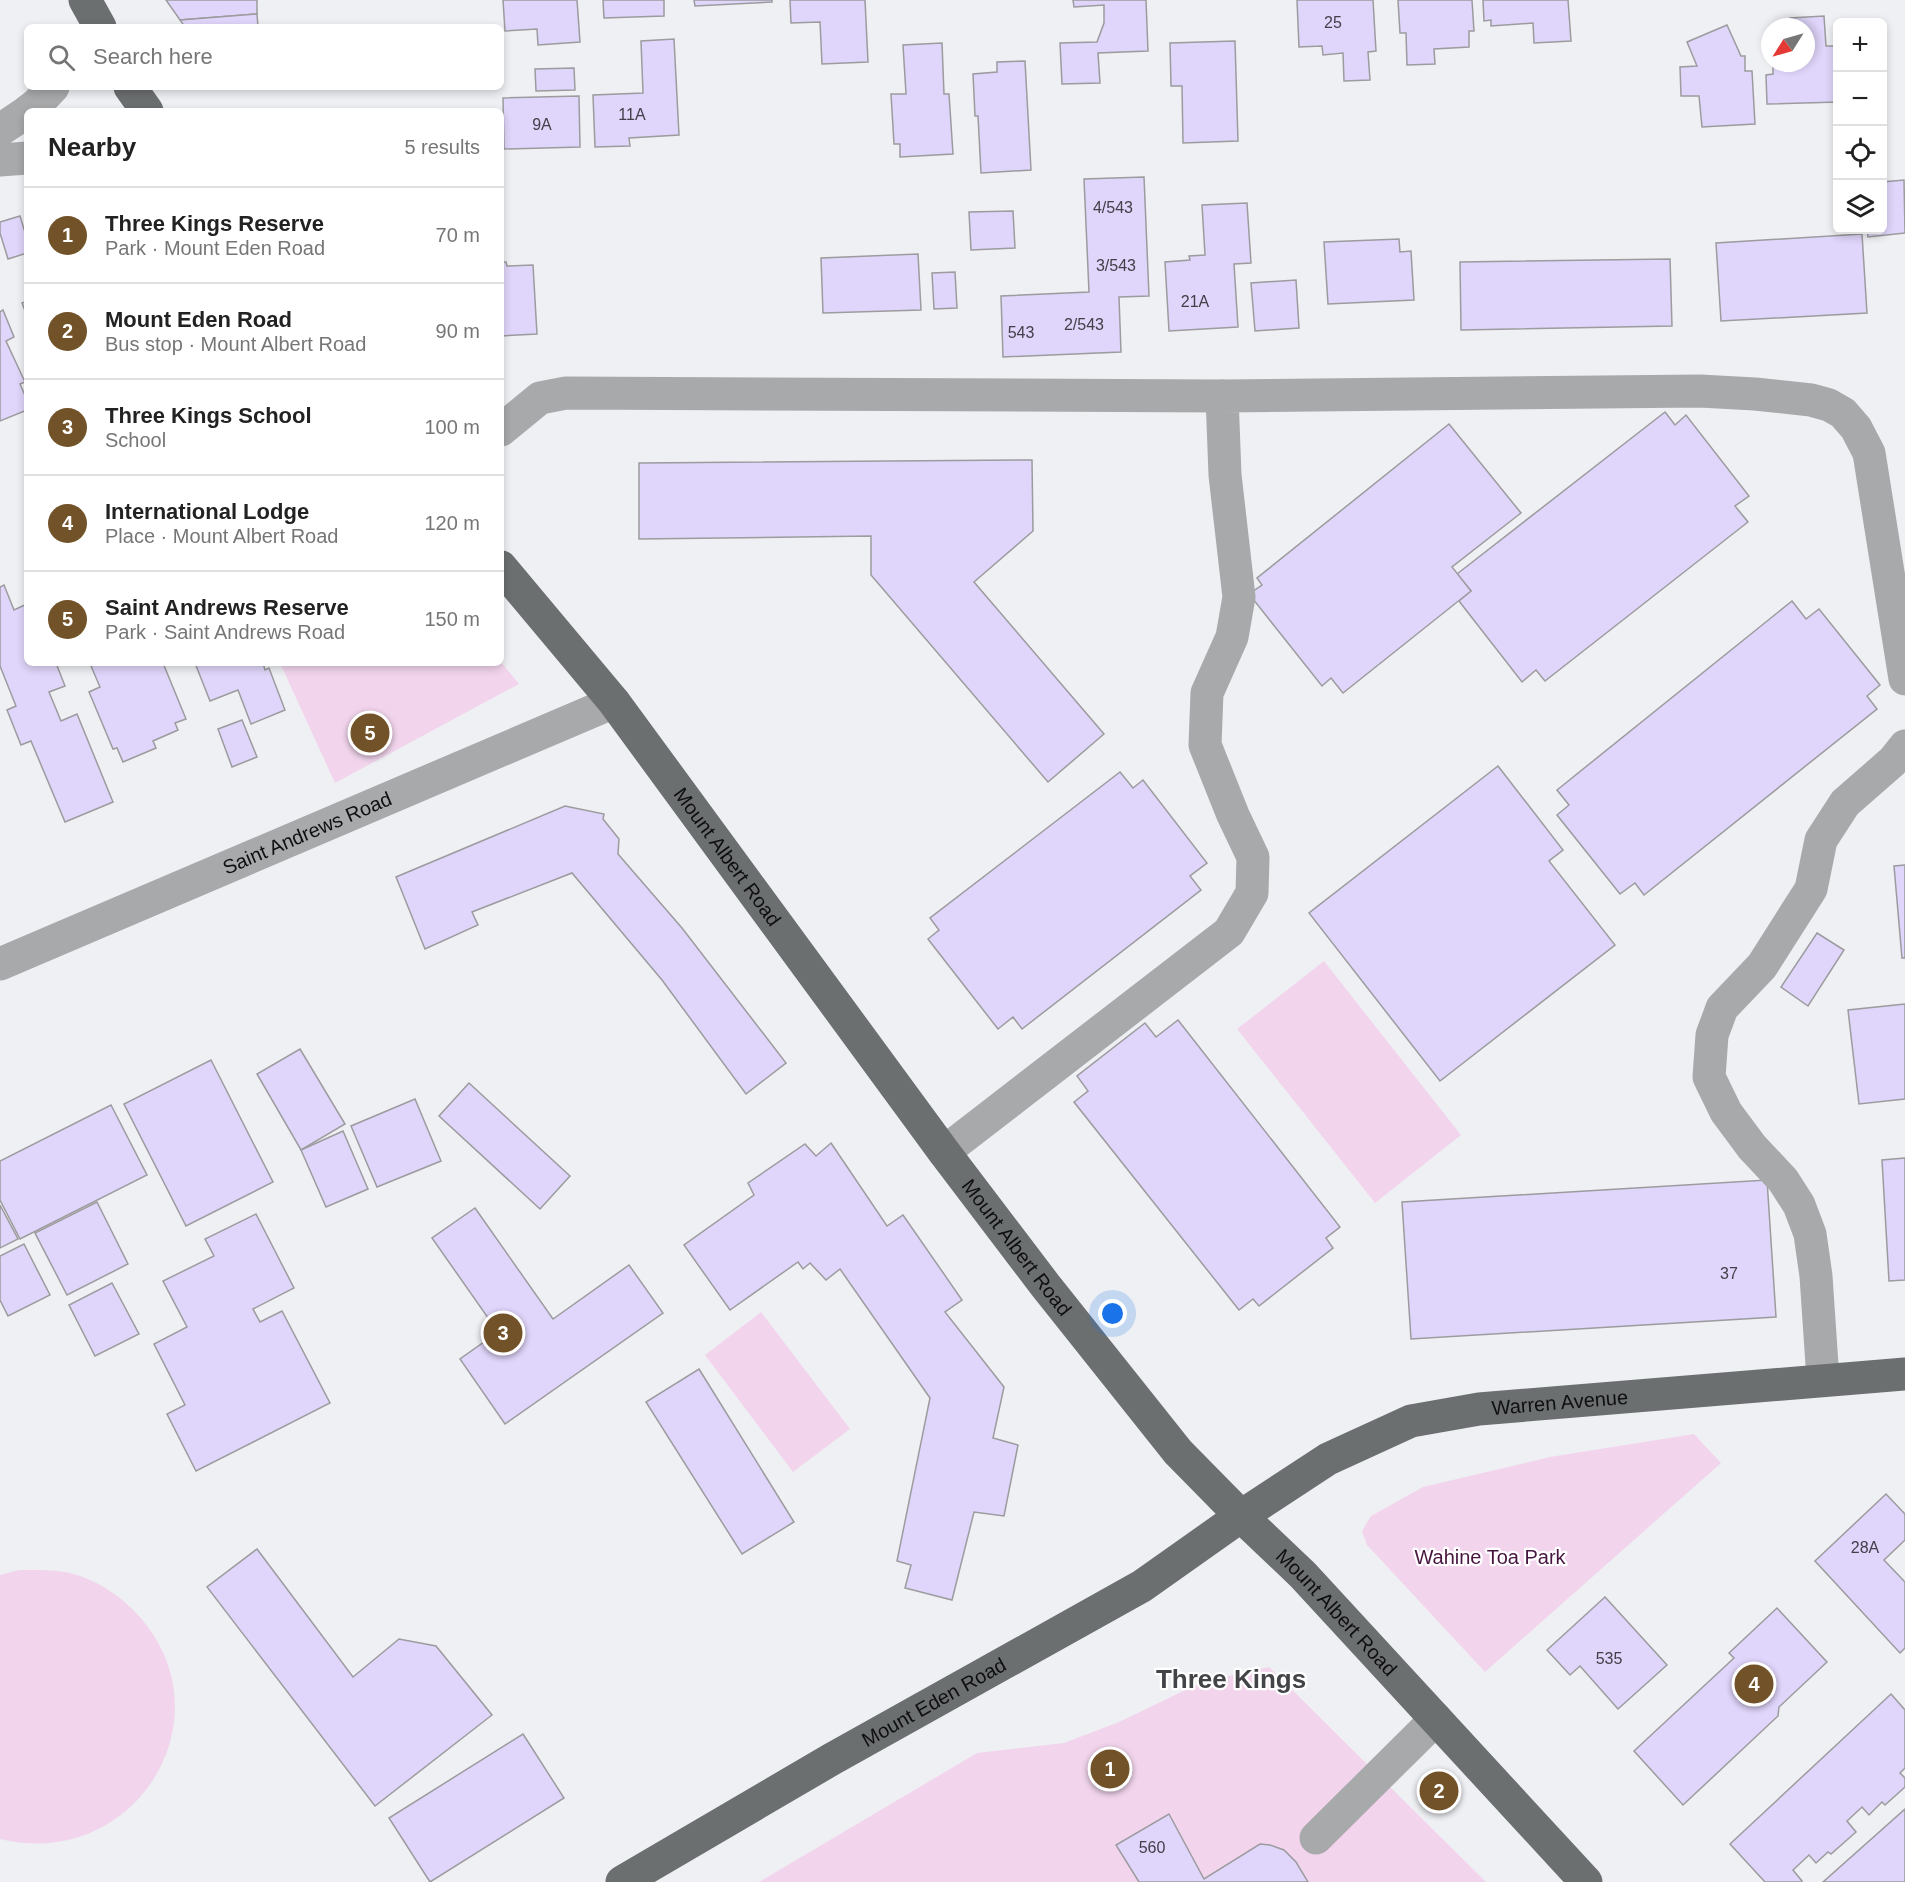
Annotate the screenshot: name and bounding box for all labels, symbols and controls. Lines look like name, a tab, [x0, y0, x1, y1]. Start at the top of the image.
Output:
house number: 25	[1324, 14, 1342, 31]
north arrow	[1761, 18, 1815, 72]
map controls	[1833, 18, 1887, 234]
button: +	[1833, 18, 1887, 72]
search box	[24, 24, 504, 90]
icon: search	[45, 41, 78, 74]
text: Search here	[93, 44, 213, 69]
button: −	[1833, 72, 1887, 126]
house number: 11A	[618, 106, 646, 123]
house number: 9A	[532, 116, 552, 133]
button: locate	[1833, 126, 1887, 180]
text: Nearby	[48, 132, 136, 162]
text: 5 results	[404, 136, 480, 158]
button: layers	[1833, 180, 1887, 234]
house number: 4/543	[1093, 199, 1133, 216]
text: Three Kings Reserve	[105, 211, 324, 236]
text: 1	[62, 224, 73, 246]
text: 70 m	[436, 224, 480, 246]
text: Park · Mount Eden Road	[105, 237, 325, 259]
house number: 3/543	[1096, 257, 1136, 274]
house number: 21A	[1181, 293, 1210, 310]
text: Mount Eden Road	[105, 307, 292, 332]
house number: 2/543	[1064, 316, 1104, 333]
text: 2	[62, 320, 73, 342]
text: 90 m	[436, 320, 480, 342]
house number: 543	[1008, 324, 1034, 341]
text: Bus stop · Mount Albert Road	[105, 333, 366, 355]
text: Three Kings School	[105, 403, 312, 428]
text: 3	[62, 416, 73, 438]
text: 100 m	[424, 416, 480, 438]
text: School	[105, 429, 166, 451]
text: International Lodge	[105, 499, 309, 524]
text: 4	[62, 512, 73, 534]
text: 120 m	[424, 512, 480, 534]
text: Place · Mount Albert Road	[105, 525, 338, 547]
text: Saint Andrews Reserve	[105, 595, 349, 620]
text: 5	[62, 608, 73, 630]
text: 150 m	[424, 608, 480, 630]
text: Park · Saint Andrews Road	[105, 621, 345, 643]
pin: 5	[350, 710, 389, 756]
street label: Mount Albert Road	[670, 783, 785, 930]
street label: Saint Andrews Road	[220, 787, 395, 879]
street label: Mount Albert Road	[958, 1175, 1076, 1320]
house number: 37	[1720, 1265, 1738, 1282]
your location	[1098, 1299, 1127, 1328]
pin: 3	[484, 1310, 522, 1356]
street label: Warren Avenue	[1491, 1386, 1629, 1419]
house number: 28A	[1851, 1539, 1880, 1556]
street label: Mount Albert Road	[1272, 1544, 1401, 1680]
park label: Wahine Toa Park	[1414, 1546, 1567, 1568]
house number: 535	[1596, 1650, 1622, 1667]
street label: Mount Eden Road	[858, 1653, 1010, 1751]
pin: 4	[1734, 1662, 1774, 1706]
district label: Three Kings	[1156, 1664, 1306, 1694]
pin: 1	[1090, 1746, 1130, 1792]
pin: 2	[1420, 1768, 1458, 1814]
house number: 560	[1139, 1839, 1165, 1856]

